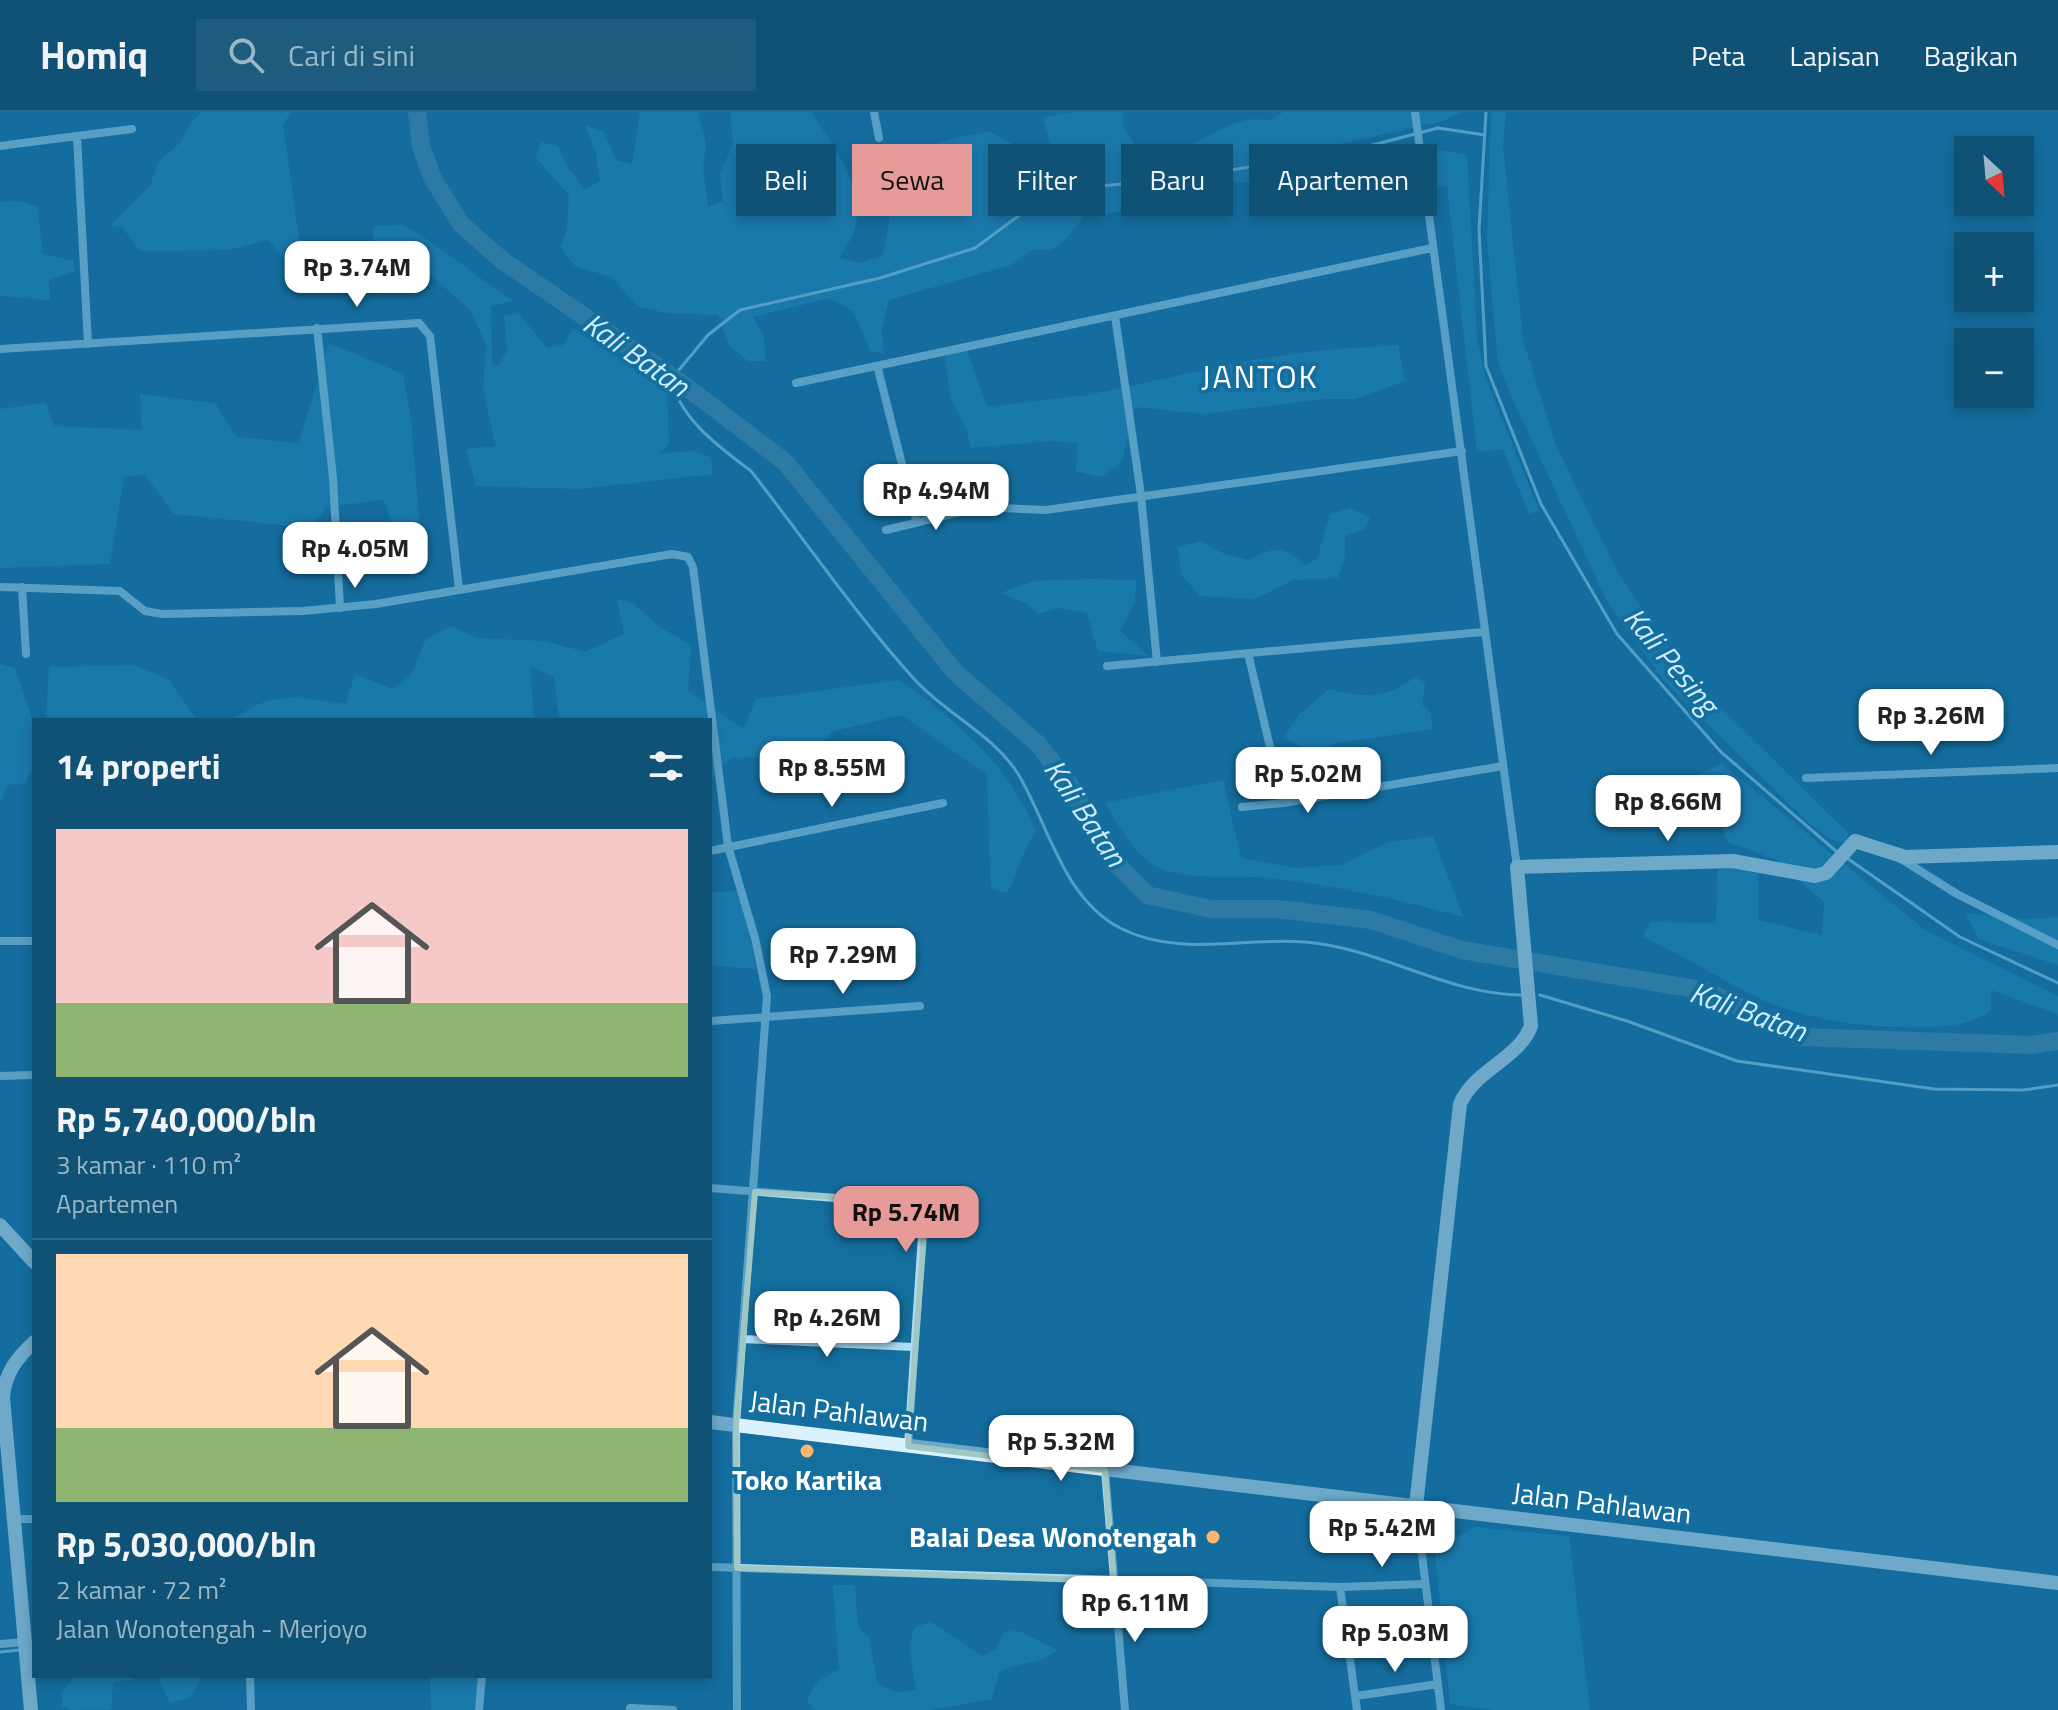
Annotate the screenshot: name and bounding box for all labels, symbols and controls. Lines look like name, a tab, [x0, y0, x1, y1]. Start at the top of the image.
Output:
search box	[196, 19, 756, 91]
text: Homiq	[40, 26, 148, 84]
text: Cari di sini	[288, 32, 415, 78]
icon: search	[224, 33, 268, 77]
text: Peta	[1691, 34, 1745, 77]
text: Lapisan	[1789, 34, 1880, 77]
text: Bagikan	[1924, 34, 2018, 77]
north arrow	[1954, 136, 2034, 216]
map controls	[1954, 136, 2034, 408]
chip: Beli	[736, 144, 836, 216]
chip: Sewa	[852, 144, 972, 216]
chip: Filter	[988, 144, 1105, 216]
chip: Baru	[1121, 144, 1233, 216]
chip: Apartemen	[1249, 144, 1437, 216]
button: +	[1954, 232, 2034, 312]
pin: Rp 3.74M	[274, 241, 440, 309]
text: Rp 3.74M	[303, 247, 411, 286]
water label: Kali Batan	[574, 301, 700, 408]
button: −	[1954, 328, 2034, 408]
district label: JANTOK	[1201, 352, 1319, 400]
pin: Rp 4.94M	[853, 464, 1019, 532]
text: Rp 4.94M	[882, 470, 990, 509]
pin: Rp 4.05M	[272, 522, 438, 590]
text: Rp 4.05M	[301, 528, 409, 567]
water label: Kali Pesing	[1613, 597, 1732, 726]
pin: Rp 3.26M	[1848, 689, 2014, 757]
text: Rp 3.26M	[1877, 695, 1985, 734]
text: 14 properti	[56, 740, 220, 792]
pin: Rp 8.55M	[749, 741, 915, 809]
icon: filters	[644, 744, 688, 788]
text: Rp 8.55M	[778, 747, 886, 786]
pin: Rp 5.02M	[1225, 747, 1391, 815]
water label: Kali Batan	[1033, 749, 1139, 876]
text: Rp 5.02M	[1254, 753, 1362, 792]
pin: Rp 8.66M	[1585, 775, 1751, 843]
text: Rp 8.66M	[1614, 781, 1722, 820]
icon: home	[300, 881, 444, 1025]
pin: Rp 7.29M	[760, 928, 926, 996]
text: Rp 7.29M	[789, 934, 897, 973]
water label: Kali Batan	[1684, 969, 1814, 1054]
text: Rp 5,740,000/bln	[56, 1093, 317, 1145]
text: 3 kamar · 110 m²	[56, 1145, 241, 1184]
text: Apartemen	[56, 1184, 178, 1223]
pin: Rp 5.74M	[823, 1186, 989, 1254]
text: Rp 5.74M	[852, 1192, 960, 1231]
pin: Rp 4.26M	[744, 1291, 910, 1359]
text: Rp 4.26M	[773, 1297, 881, 1336]
icon: home	[300, 1306, 444, 1450]
street label: Jalan Pahlawan	[747, 1378, 931, 1443]
pin: Rp 5.32M	[978, 1415, 1144, 1483]
text: Rp 5.32M	[1007, 1421, 1115, 1460]
marker: Toko Kartika	[798, 1442, 816, 1460]
place label: Toko Kartika	[732, 1458, 882, 1501]
street label: Jalan Pahlawan	[1510, 1470, 1694, 1535]
pin: Rp 5.42M	[1299, 1501, 1465, 1569]
text: Rp 5.42M	[1328, 1507, 1436, 1546]
place label: Balai Desa Wonotengah	[909, 1515, 1197, 1558]
text: Rp 5,030,000/bln	[56, 1518, 317, 1570]
marker: Balai Desa Wonotengah	[1204, 1528, 1222, 1546]
text: 2 kamar · 72 m²	[56, 1570, 226, 1609]
pin: Rp 6.11M	[1052, 1576, 1218, 1644]
text: Rp 6.11M	[1081, 1582, 1189, 1621]
pin: Rp 5.03M	[1312, 1606, 1478, 1674]
text: Jalan Wonotengah - Merjoyo	[56, 1609, 368, 1648]
text: Rp 5.03M	[1341, 1612, 1449, 1651]

